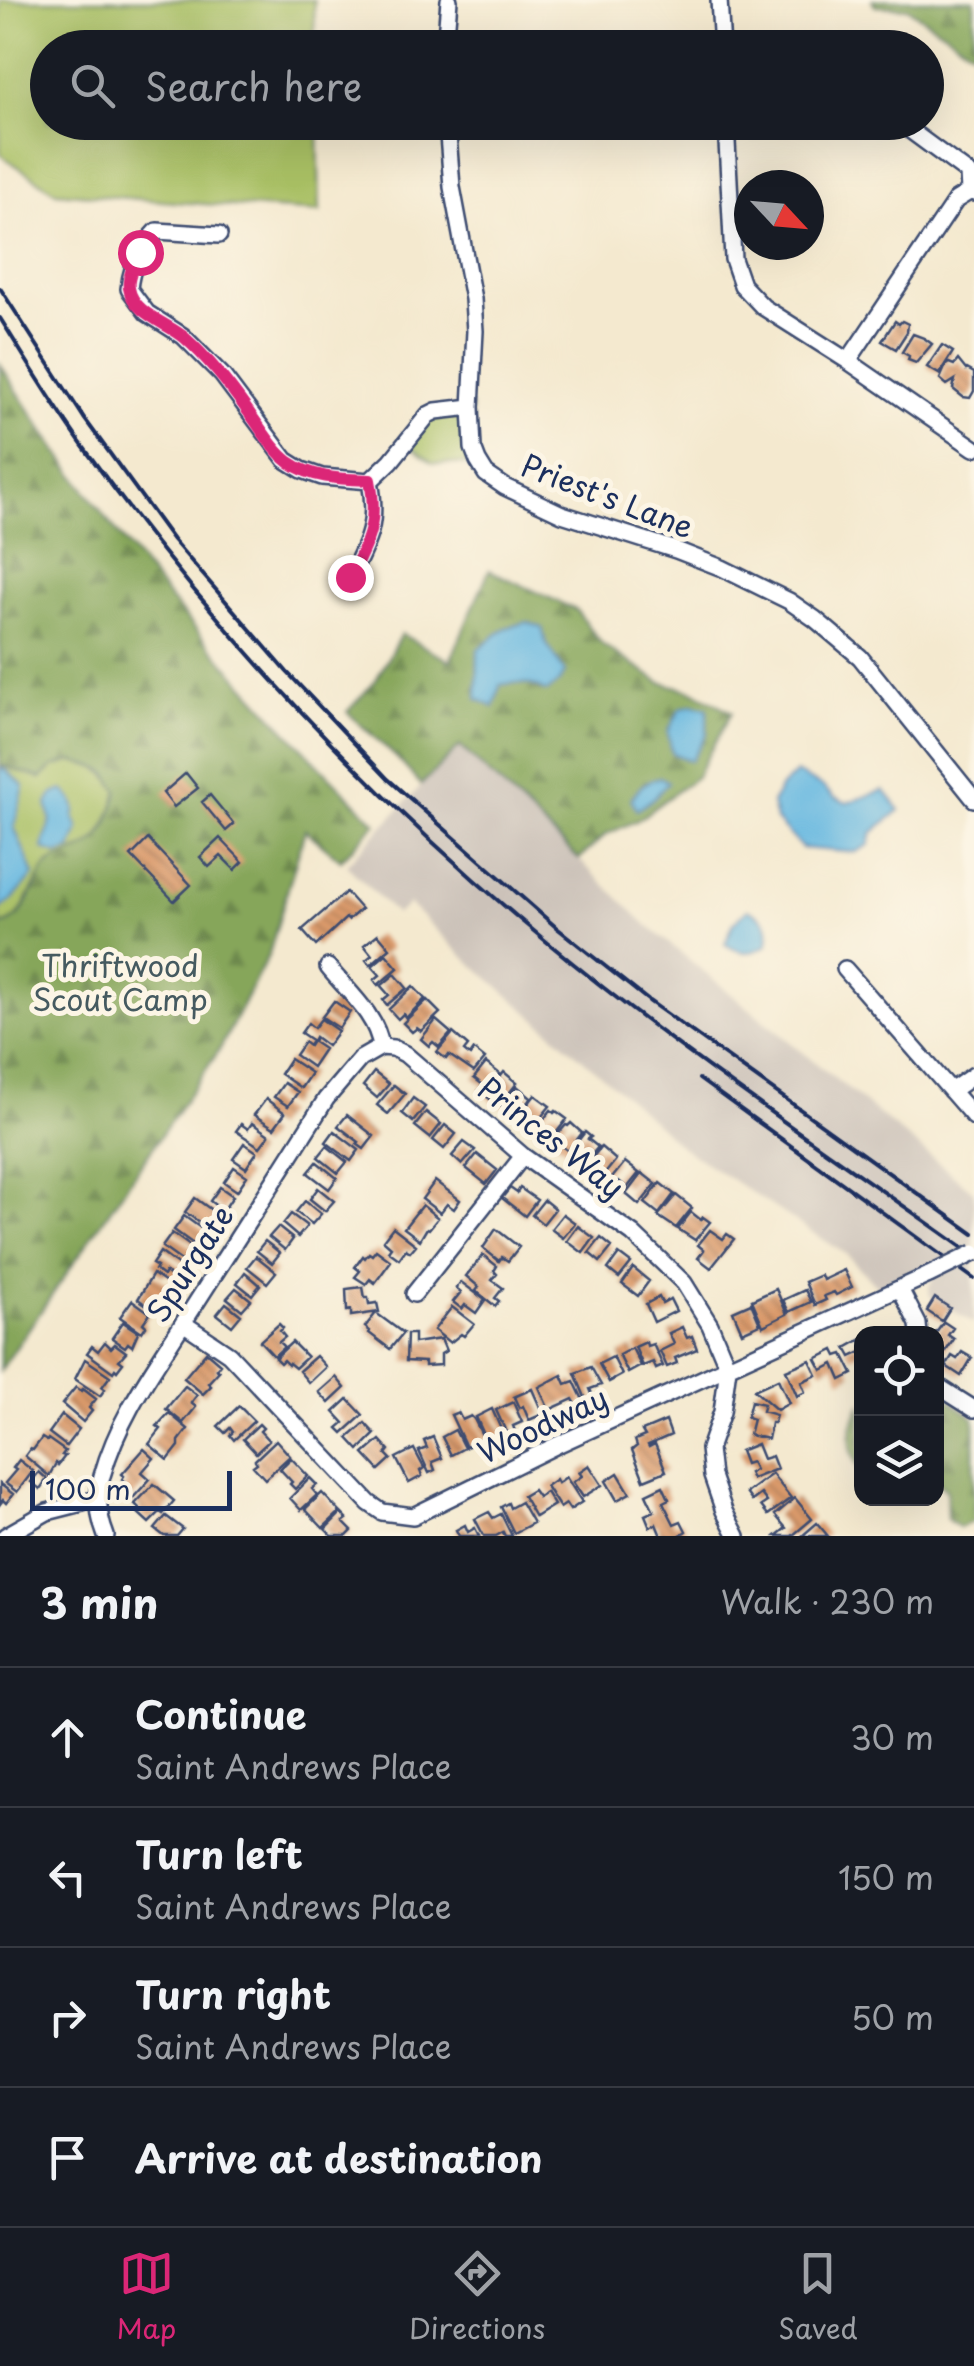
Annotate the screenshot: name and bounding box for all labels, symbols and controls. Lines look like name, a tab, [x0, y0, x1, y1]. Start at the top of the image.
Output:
search box	[30, 30, 944, 140]
text: Search here	[145, 57, 362, 114]
icon: search	[65, 58, 120, 113]
north arrow	[734, 170, 824, 260]
route start	[118, 230, 164, 276]
street label: Priest's Lane	[515, 442, 701, 548]
route end	[328, 555, 374, 601]
park label: Thriftwood Scout Camp	[32, 942, 208, 1021]
street label: Princes Way	[469, 1065, 635, 1209]
street label: Spurgate	[134, 1196, 244, 1330]
map controls	[854, 1326, 944, 1506]
button: locate	[854, 1326, 944, 1416]
street label: Woodway	[469, 1374, 615, 1474]
button: layers	[854, 1416, 944, 1506]
scale bar	[30, 1466, 232, 1510]
text: 100 m	[45, 1467, 131, 1510]
text: 3 min	[40, 1570, 158, 1633]
text: Walk · 230 m	[721, 1577, 934, 1625]
text: Continue	[135, 1685, 306, 1742]
icon: ahead	[40, 1710, 95, 1765]
text: 30 m	[850, 1713, 934, 1761]
text: Saint Andrews Place	[135, 1742, 452, 1790]
text: Turn left	[135, 1825, 303, 1882]
icon: left	[40, 1850, 95, 1905]
text: 150 m	[838, 1853, 934, 1901]
text: Saint Andrews Place	[135, 1882, 452, 1930]
text: Turn right	[135, 1965, 331, 2022]
icon: right	[40, 1990, 95, 2045]
text: 50 m	[851, 1993, 934, 2041]
text: Saint Andrews Place	[135, 2022, 452, 2070]
text: Arrive at destination	[135, 2129, 543, 2186]
icon: arrive	[40, 2130, 95, 2185]
tab: Map	[116, 2246, 176, 2349]
tab: Directions	[409, 2246, 545, 2349]
tab: Saved	[778, 2246, 858, 2349]

